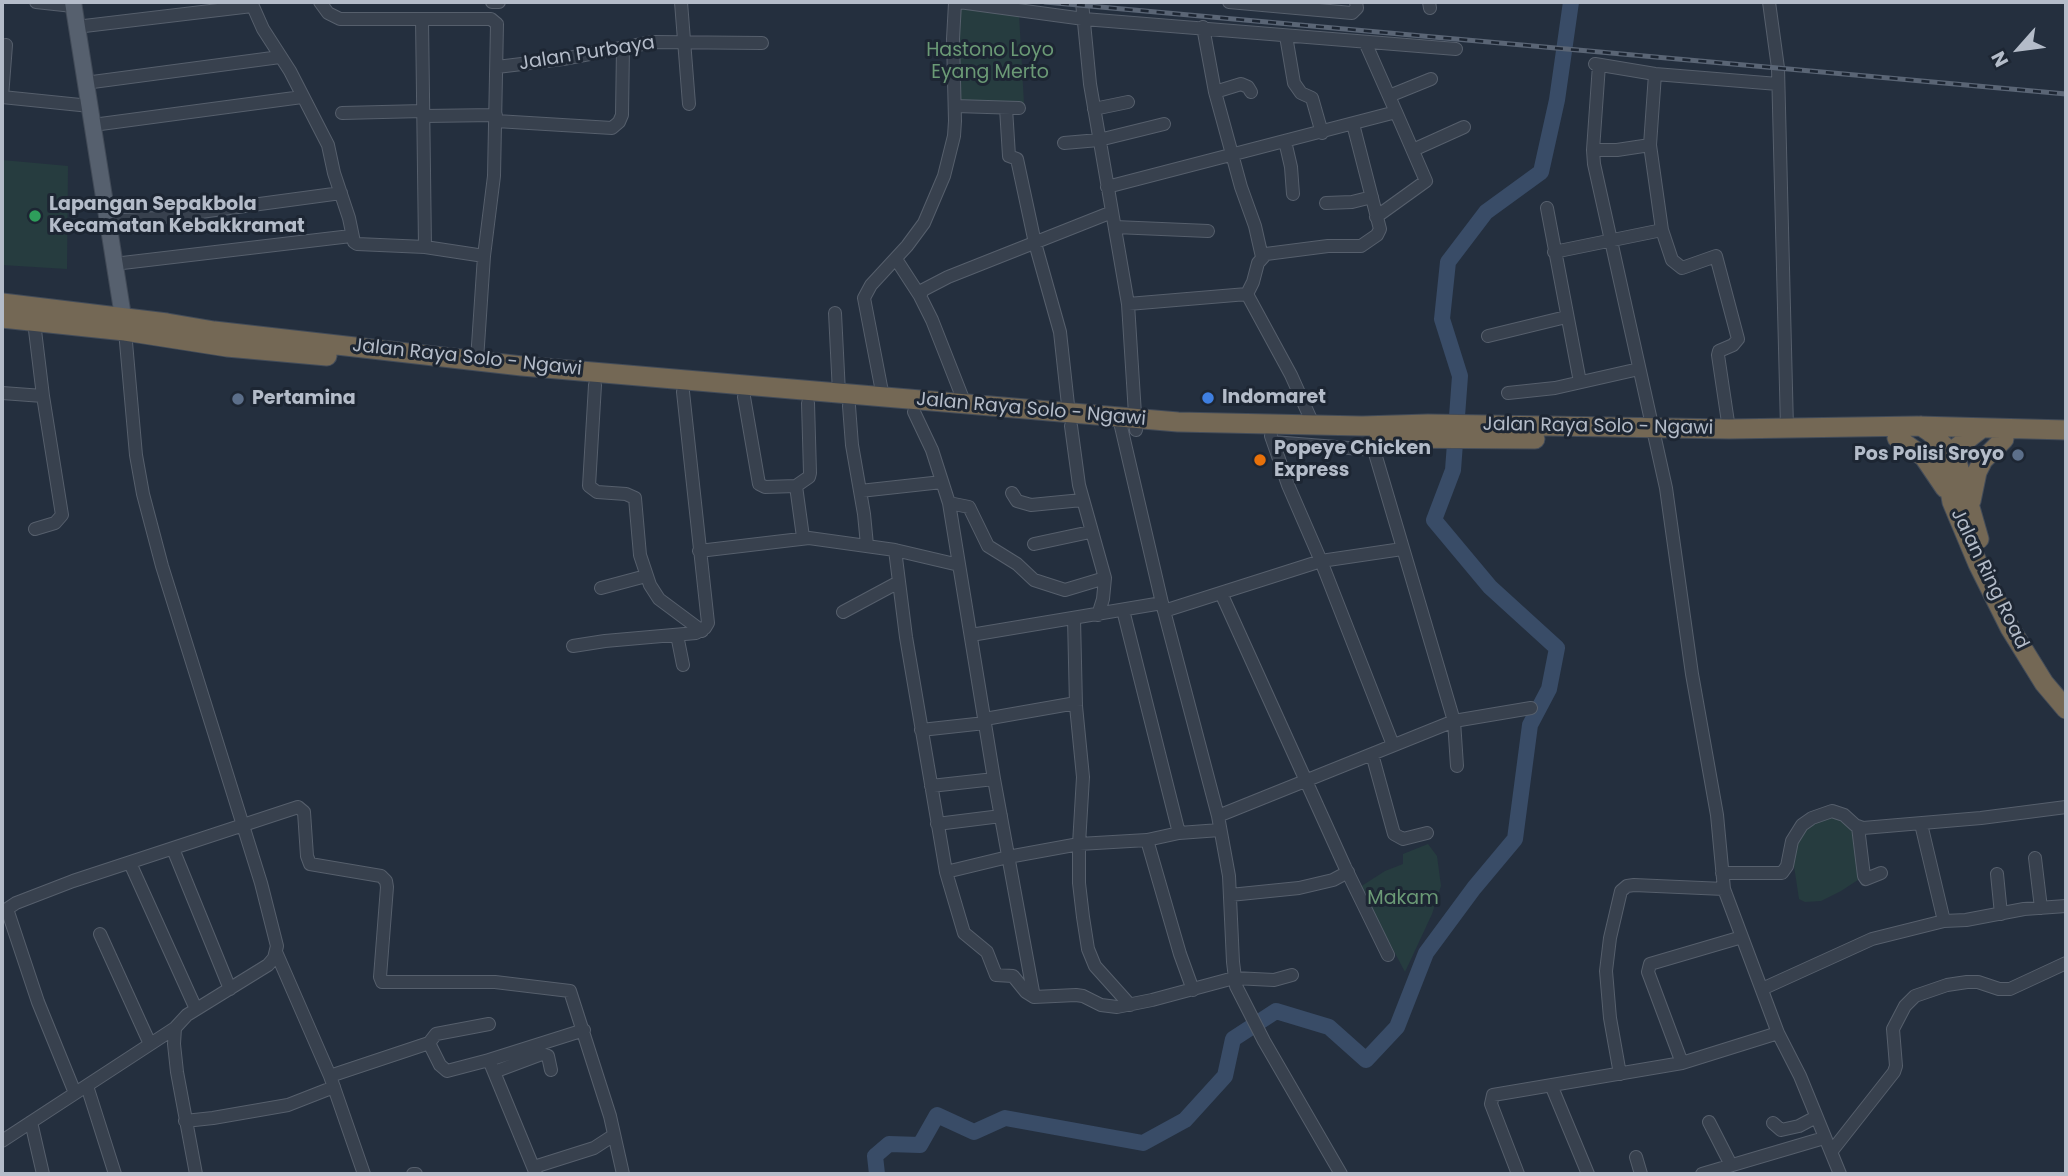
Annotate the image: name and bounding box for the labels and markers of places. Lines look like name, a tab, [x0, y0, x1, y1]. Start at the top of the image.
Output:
place label: Lapangan Sepakbola Kecamatan Kebakkramat	[49, 194, 305, 238]
marker: Lapangan Sepakbola Kecamatan Kebakkramat	[27, 208, 43, 224]
place label: Indomaret	[1222, 387, 1326, 409]
place label: Pertamina	[252, 388, 356, 410]
marker: Indomaret	[1200, 390, 1216, 406]
marker: Pertamina	[230, 391, 246, 407]
place label: Popeye Chicken Express	[1274, 438, 1431, 482]
place label: Pos Polisi Sroyo	[1854, 444, 2004, 466]
marker: Pos Polisi Sroyo	[2010, 447, 2026, 463]
marker: Popeye Chicken Express	[1252, 452, 1268, 468]

